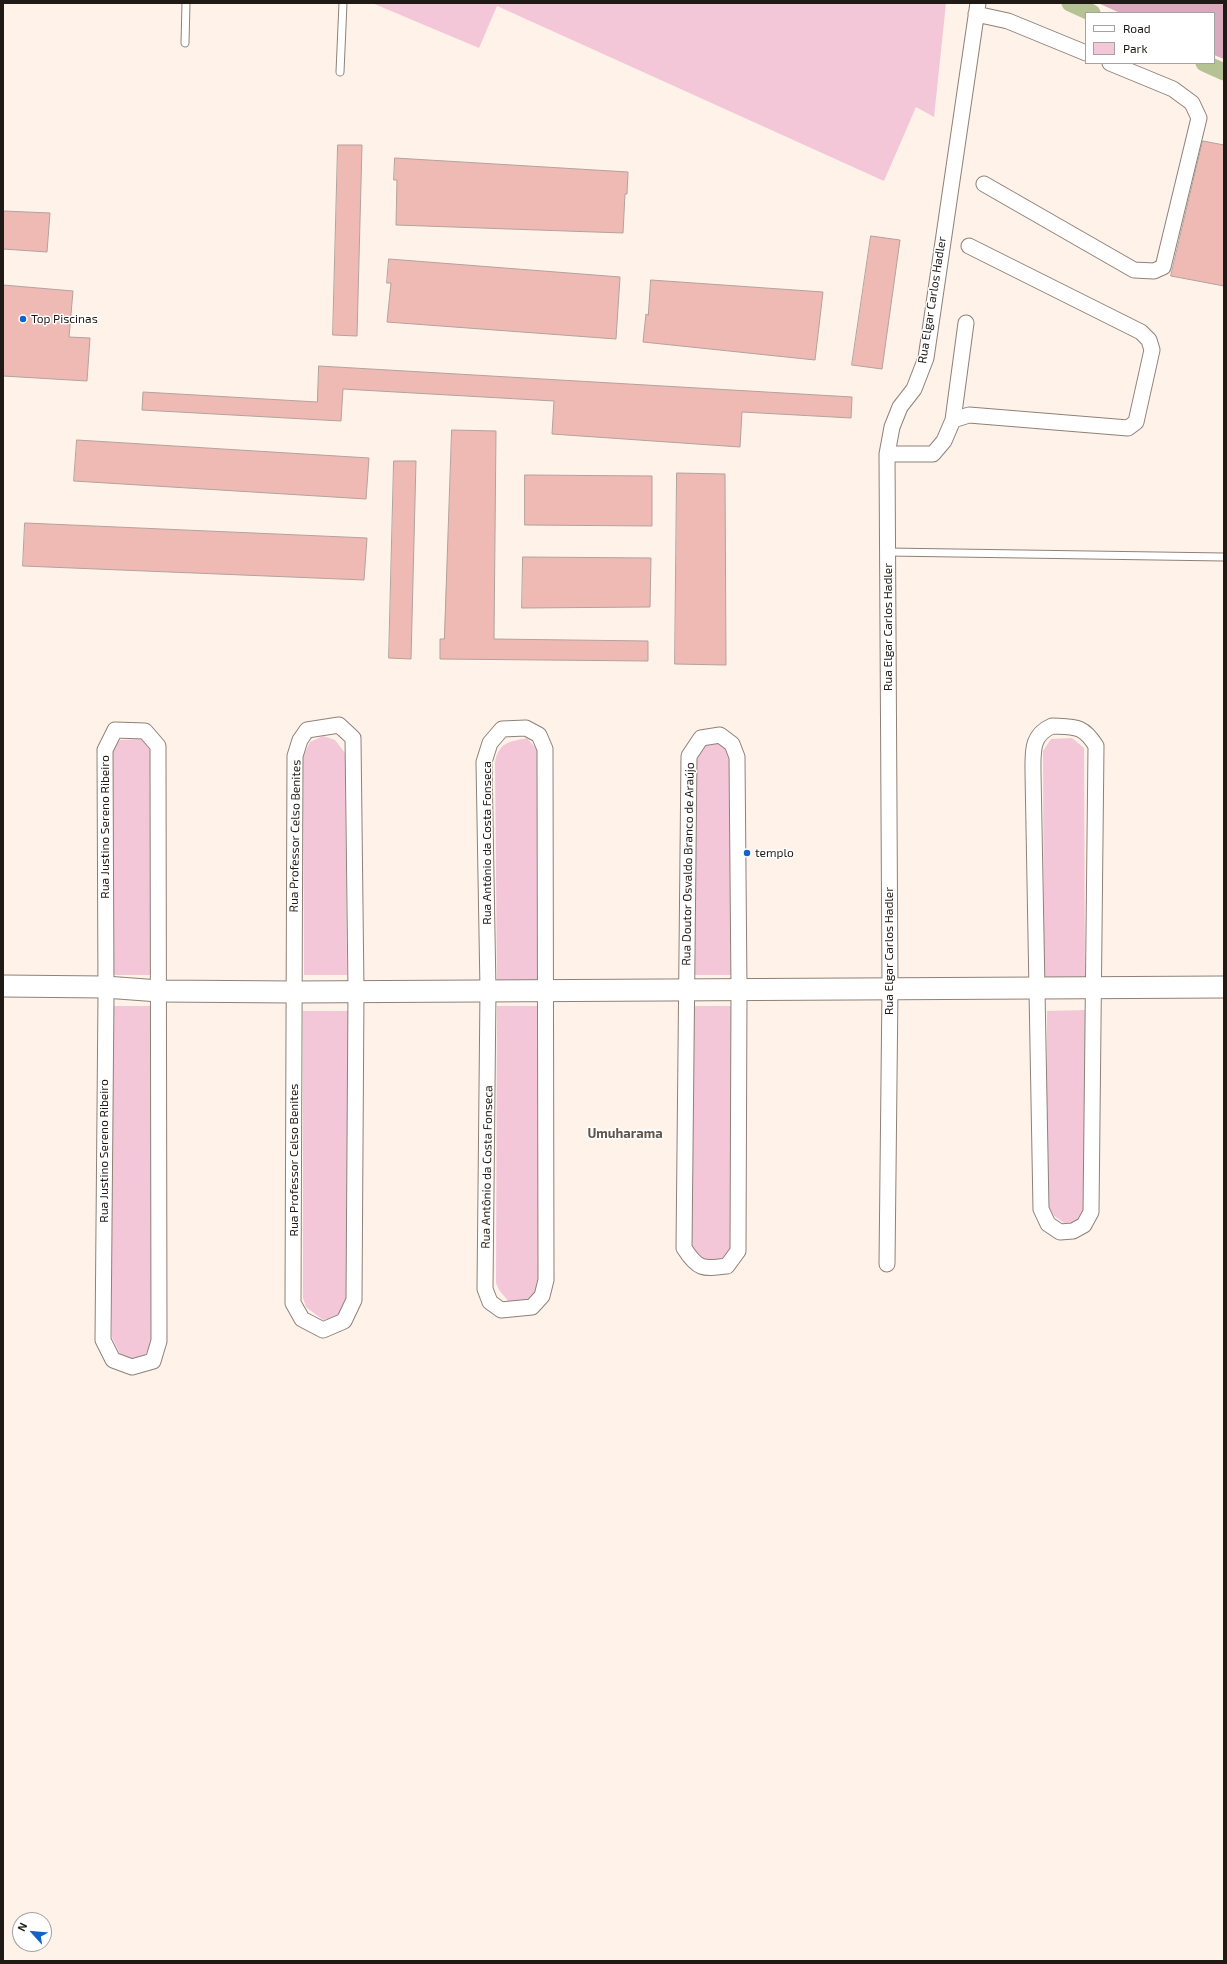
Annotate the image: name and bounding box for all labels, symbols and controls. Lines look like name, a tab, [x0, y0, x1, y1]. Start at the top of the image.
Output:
legend	[1085, 12, 1215, 64]
text: Road	[1123, 21, 1151, 35]
text: Park	[1123, 41, 1148, 55]
street label: Rua Elgar Carlos Hadler	[915, 236, 949, 364]
place label: Top Piscinas	[31, 312, 98, 326]
marker: Top Piscinas	[18, 314, 28, 324]
street label: Rua Elgar Carlos Hadler	[881, 563, 895, 691]
street label: Rua Justino Sereno Ribeiro	[98, 755, 112, 899]
street label: Rua Professor Celso Benites	[286, 759, 304, 913]
street label: Rua Antônio da Costa Fonseca	[480, 761, 494, 925]
street label: Rua Doutor Osvaldo Branco de Araújo	[679, 762, 697, 966]
place label: templo	[755, 846, 794, 860]
marker: templo	[742, 848, 752, 858]
street label: Rua Elgar Carlos Hadler	[882, 887, 896, 1015]
street label: Rua Justino Sereno Ribeiro	[97, 1079, 111, 1223]
street label: Rua Professor Celso Benites	[287, 1084, 301, 1236]
street label: Rua Antônio da Costa Fonseca	[478, 1085, 496, 1249]
district label: Umuharama	[587, 1126, 663, 1142]
north arrow	[12, 1912, 52, 1952]
text: N	[14, 1920, 29, 1933]

